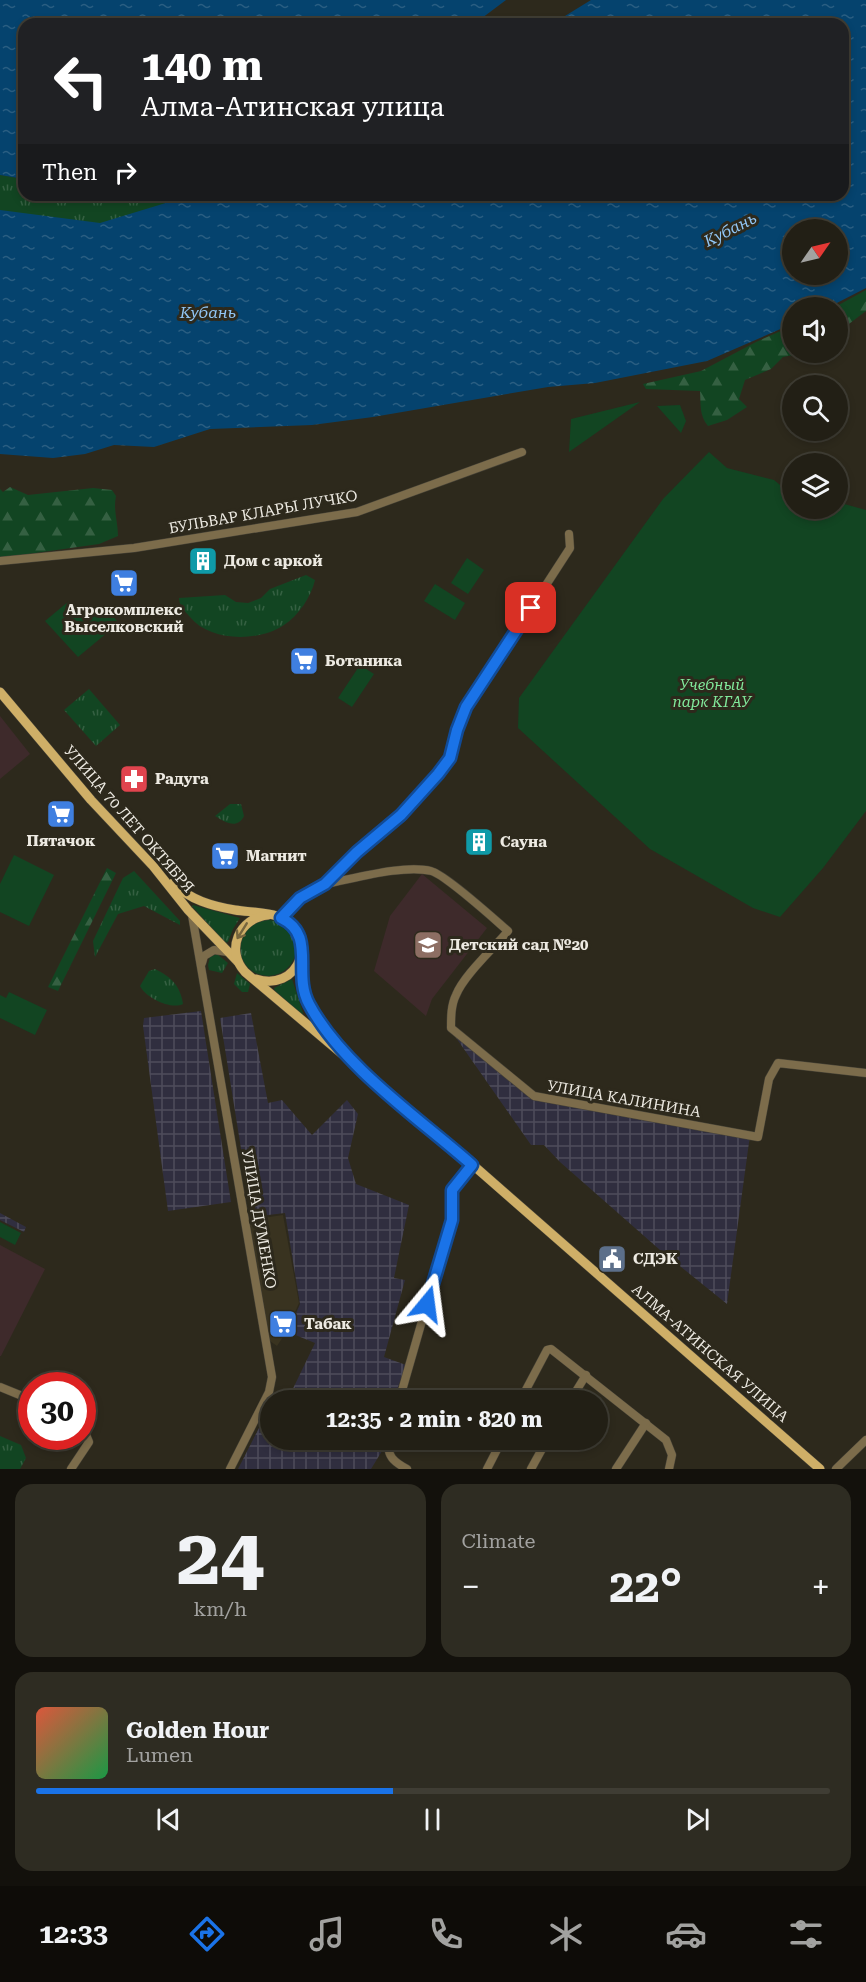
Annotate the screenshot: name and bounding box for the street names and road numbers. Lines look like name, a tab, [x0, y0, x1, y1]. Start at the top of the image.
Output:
street label: БУЛЬВАР КЛАРЫ ЛУЧКО	[167, 487, 359, 537]
street label: УЛИЦА 70 ЛЕТ ОКТЯБРЯ	[60, 742, 198, 896]
street label: УЛИЦА КАЛИНИНА	[546, 1077, 703, 1121]
street label: УЛИЦА ДУМЕНКО	[238, 1148, 280, 1290]
street label: АЛМА-АТИНСКАЯ УЛИЦА	[628, 1280, 792, 1426]

